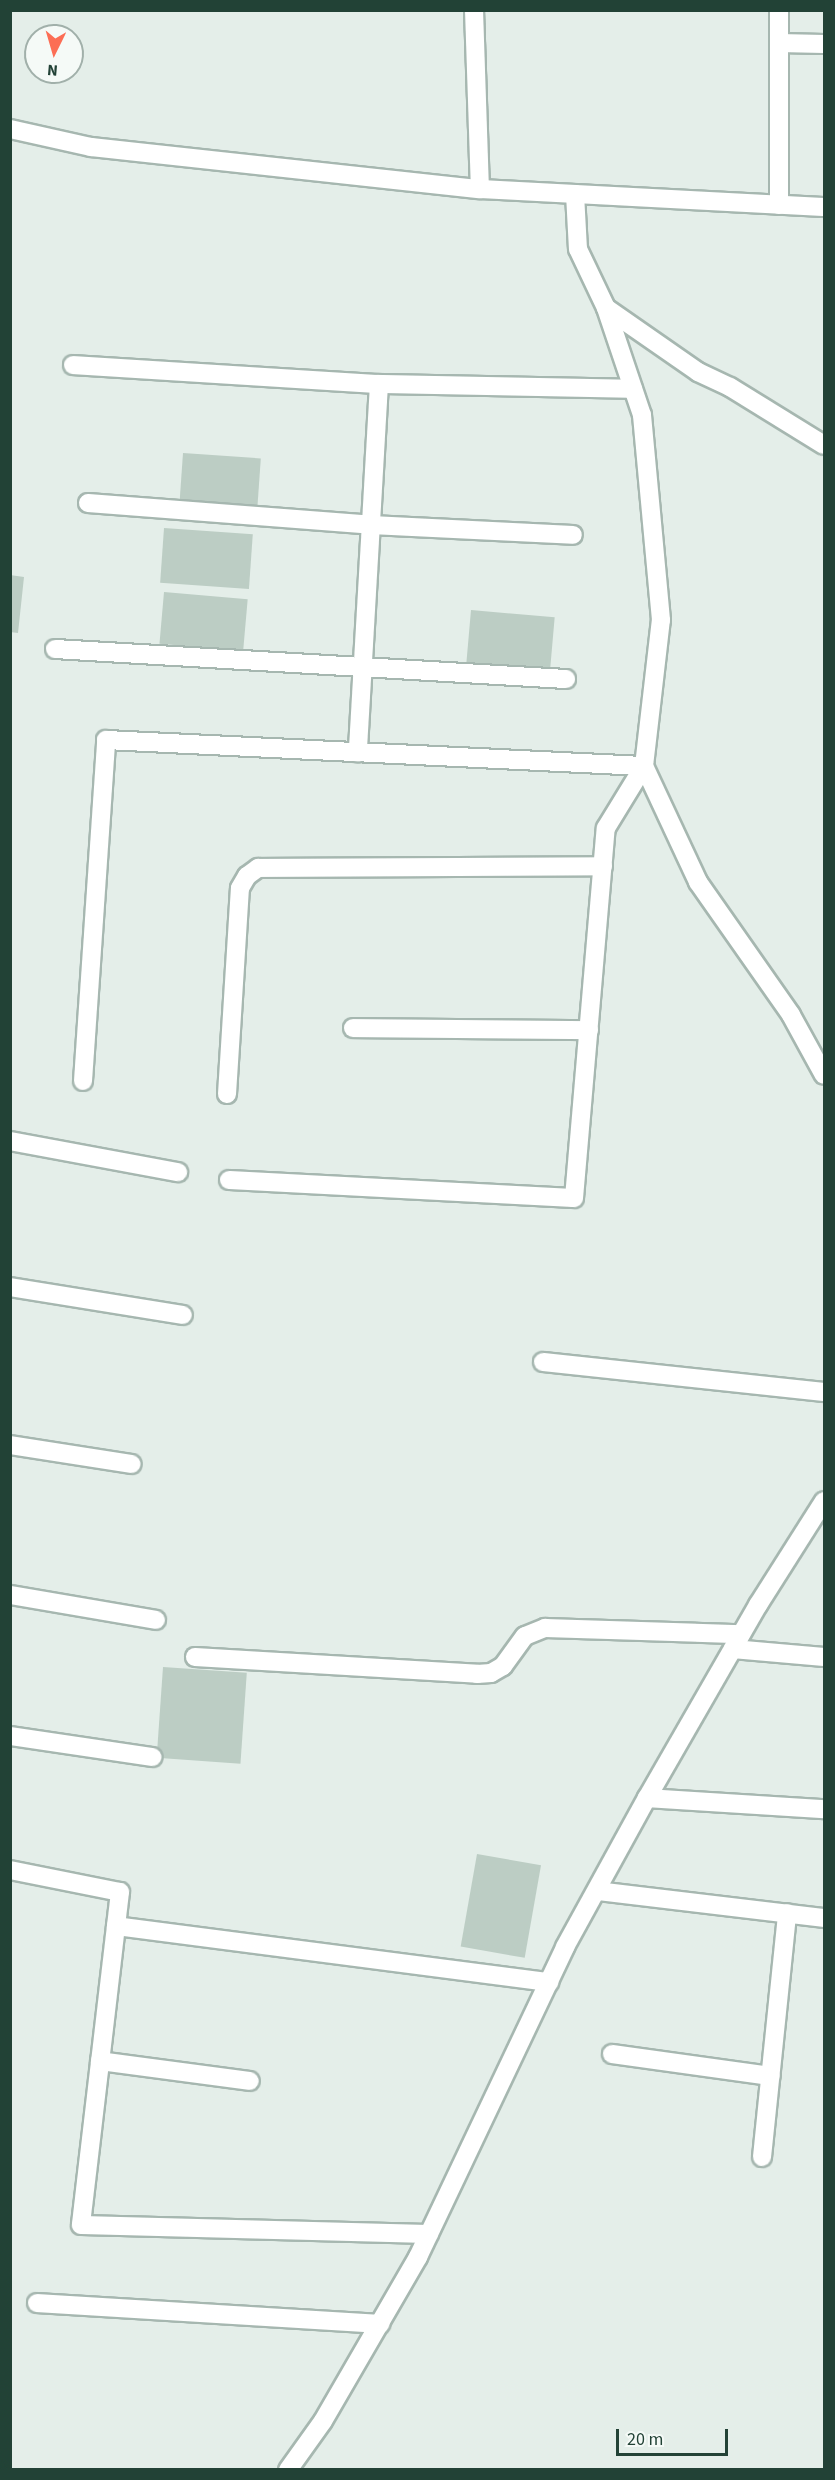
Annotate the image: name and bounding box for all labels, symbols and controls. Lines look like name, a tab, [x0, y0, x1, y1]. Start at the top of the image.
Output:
north arrow	[24, 24, 84, 84]
text: N	[46, 59, 59, 81]
scale bar	[619, 2417, 732, 2455]
text: 20 m	[627, 2427, 663, 2452]

